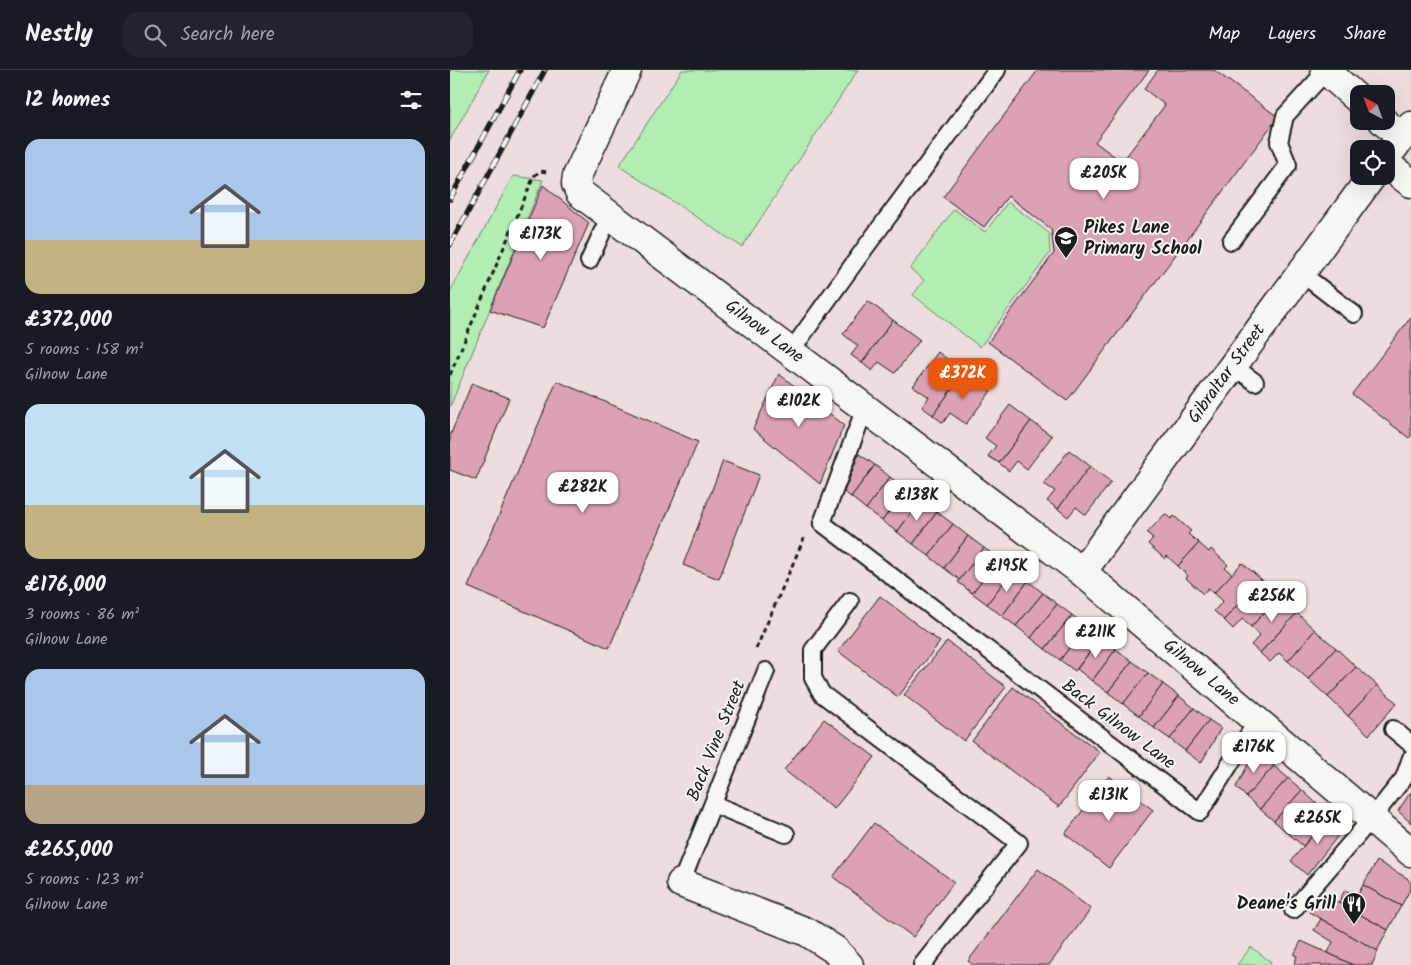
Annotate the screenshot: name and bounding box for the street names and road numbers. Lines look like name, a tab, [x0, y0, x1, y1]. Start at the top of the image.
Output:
street label: Gilnow Lane	[718, 293, 810, 371]
street label: Gibraltar Street	[1181, 317, 1274, 430]
street label: Gilnow Lane	[1156, 632, 1246, 714]
street label: Back Gilnow Lane	[1055, 672, 1181, 778]
street label: Back Vine Street	[680, 675, 755, 806]

